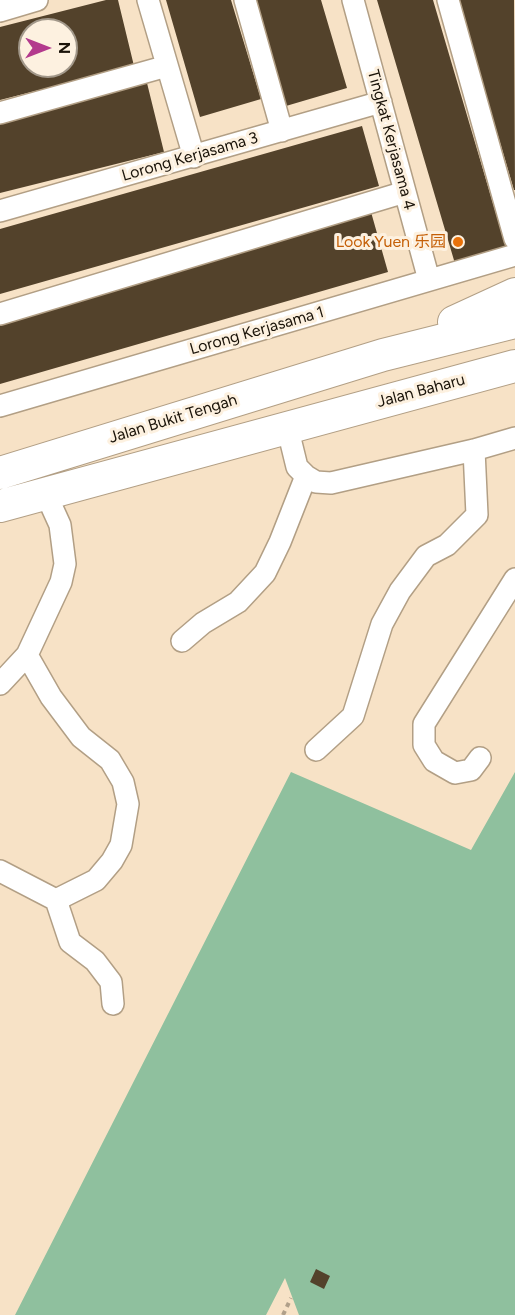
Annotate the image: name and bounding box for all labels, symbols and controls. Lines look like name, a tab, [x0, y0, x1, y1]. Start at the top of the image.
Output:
north arrow	[18, 18, 78, 78]
text: N	[55, 42, 74, 54]
street label: Tingkat Kerjasama 4	[363, 68, 419, 212]
street label: Lorong Kerjasama 3	[120, 128, 260, 186]
place label: Look Yuen 乐园	[336, 232, 446, 252]
marker: Look Yuen 乐园	[451, 235, 465, 249]
street label: Lorong Kerjasama 1	[188, 303, 326, 359]
street label: Jalan Baharu	[375, 370, 467, 412]
street label: Jalan Bukit Tengah	[107, 390, 239, 448]

